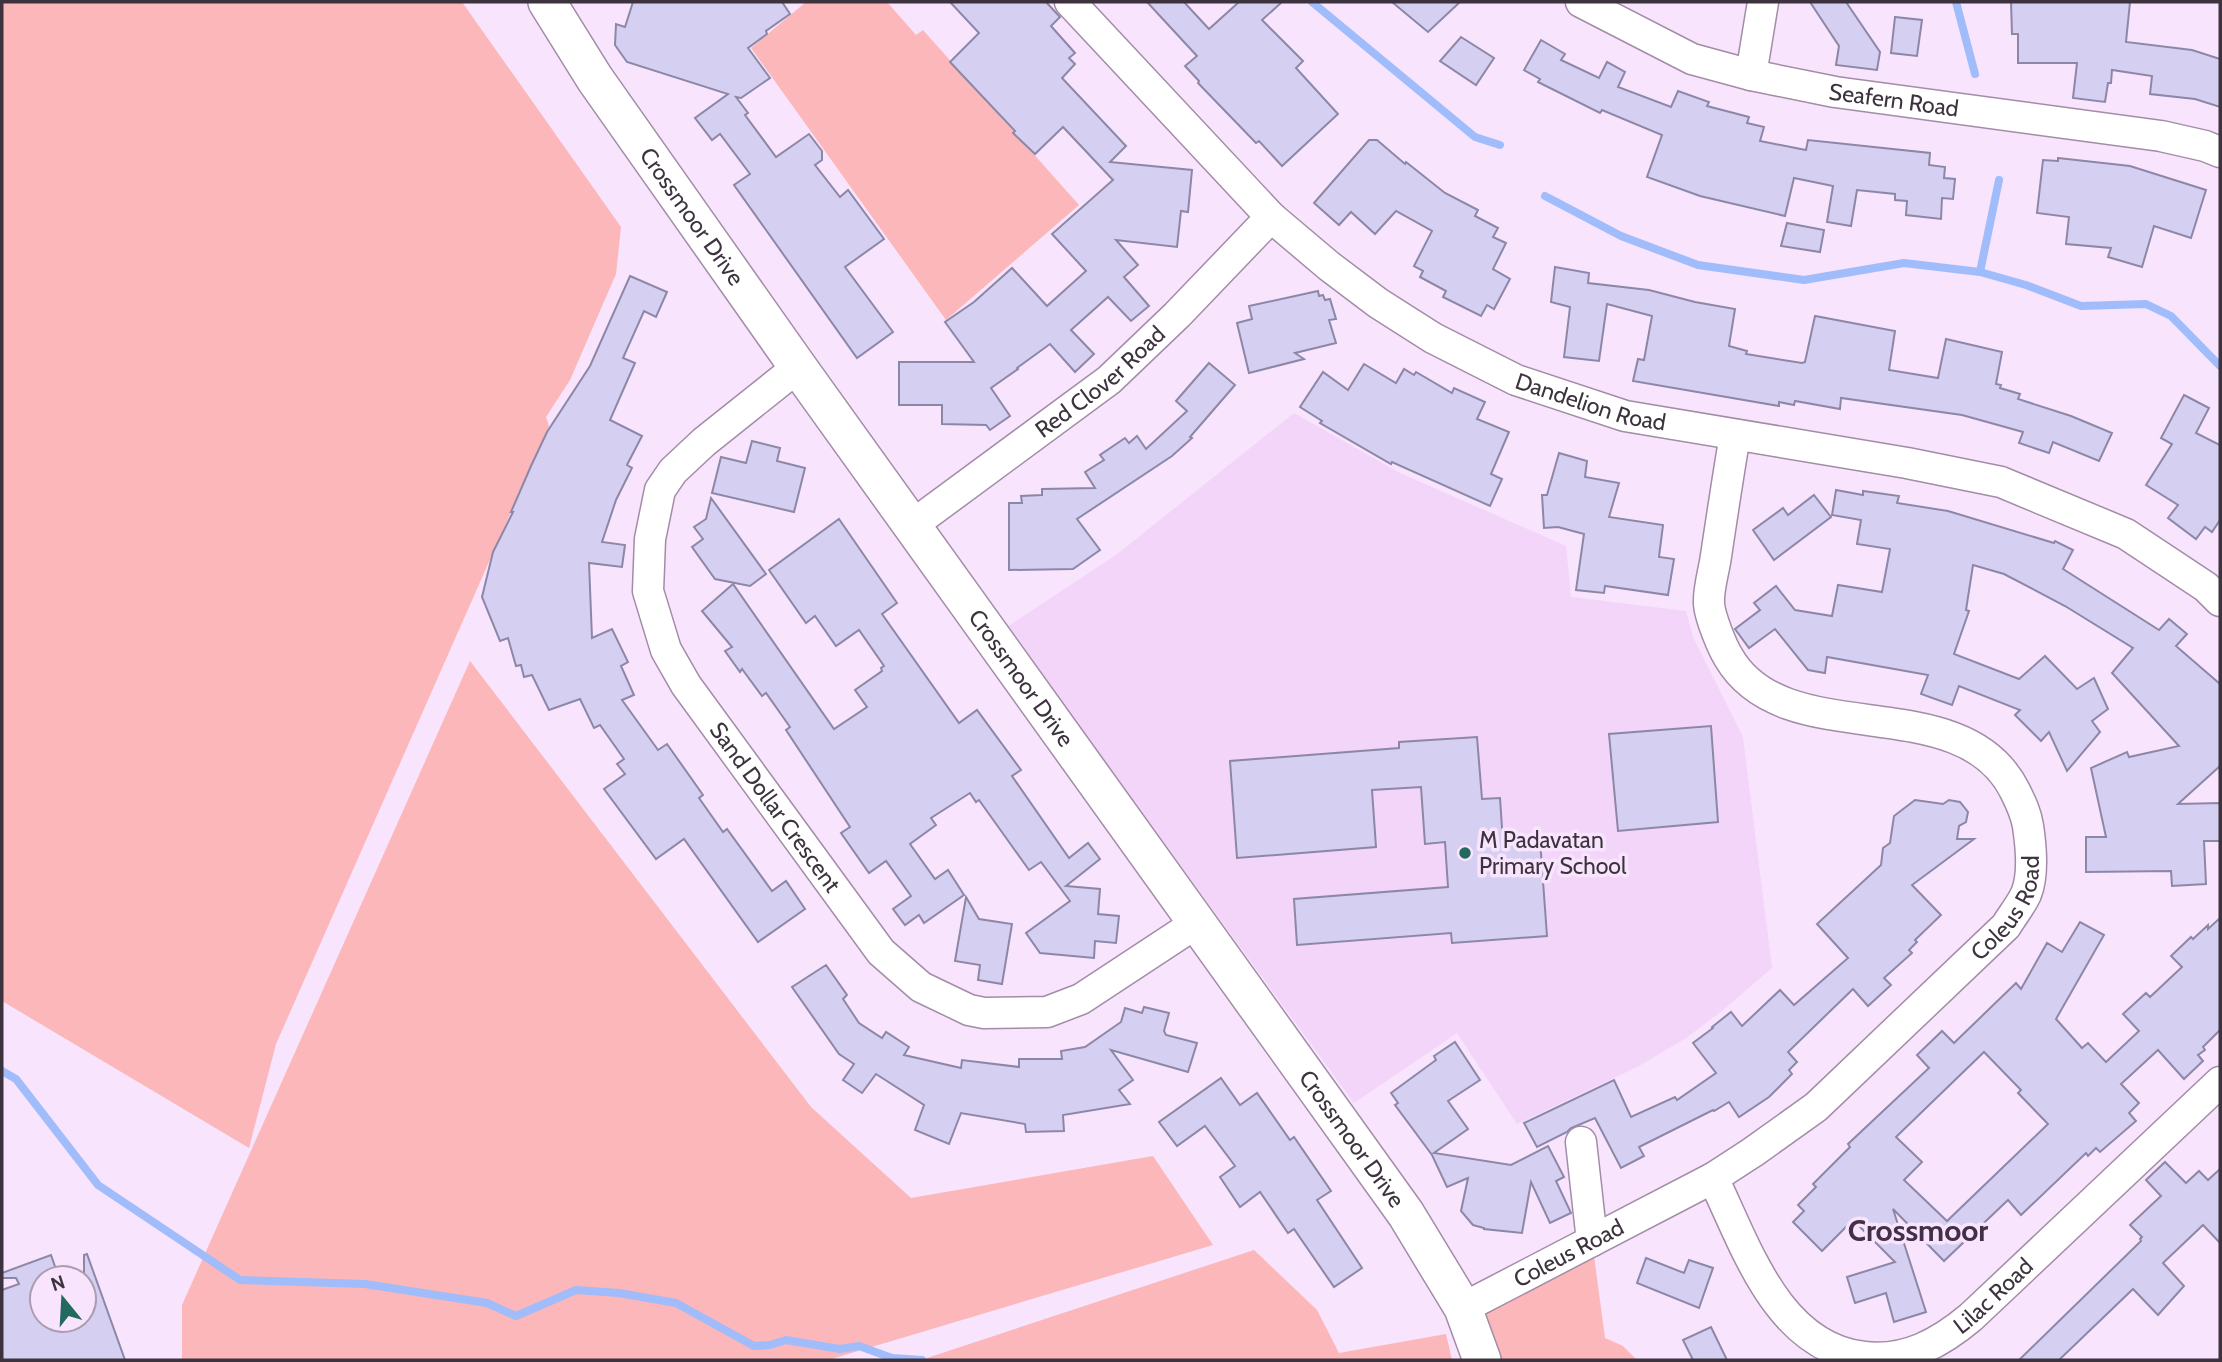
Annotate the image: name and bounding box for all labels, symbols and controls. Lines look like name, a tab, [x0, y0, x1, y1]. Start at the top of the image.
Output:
street label: Seafern Road	[1827, 77, 1960, 123]
street label: Crossmoor Drive	[634, 142, 750, 291]
street label: Red Clover Road	[1030, 320, 1171, 444]
street label: Dandelion Road	[1512, 367, 1668, 437]
street label: Crossmoor Drive	[963, 604, 1080, 752]
street label: Sand Dollar Crescent	[704, 717, 847, 898]
place label: M Padavatan Primary School	[1479, 826, 1627, 880]
marker: M Padavatan Primary School	[1457, 845, 1473, 861]
street label: Coleus Road	[1965, 856, 2045, 966]
street label: Crossmoor Drive	[1293, 1065, 1411, 1213]
district label: Crossmoor	[1848, 1212, 1988, 1249]
street label: Coleus Road	[1509, 1213, 1628, 1293]
street label: Lilac Road	[1948, 1252, 2039, 1340]
north arrow	[28, 1264, 98, 1334]
text: N	[48, 1270, 68, 1296]

